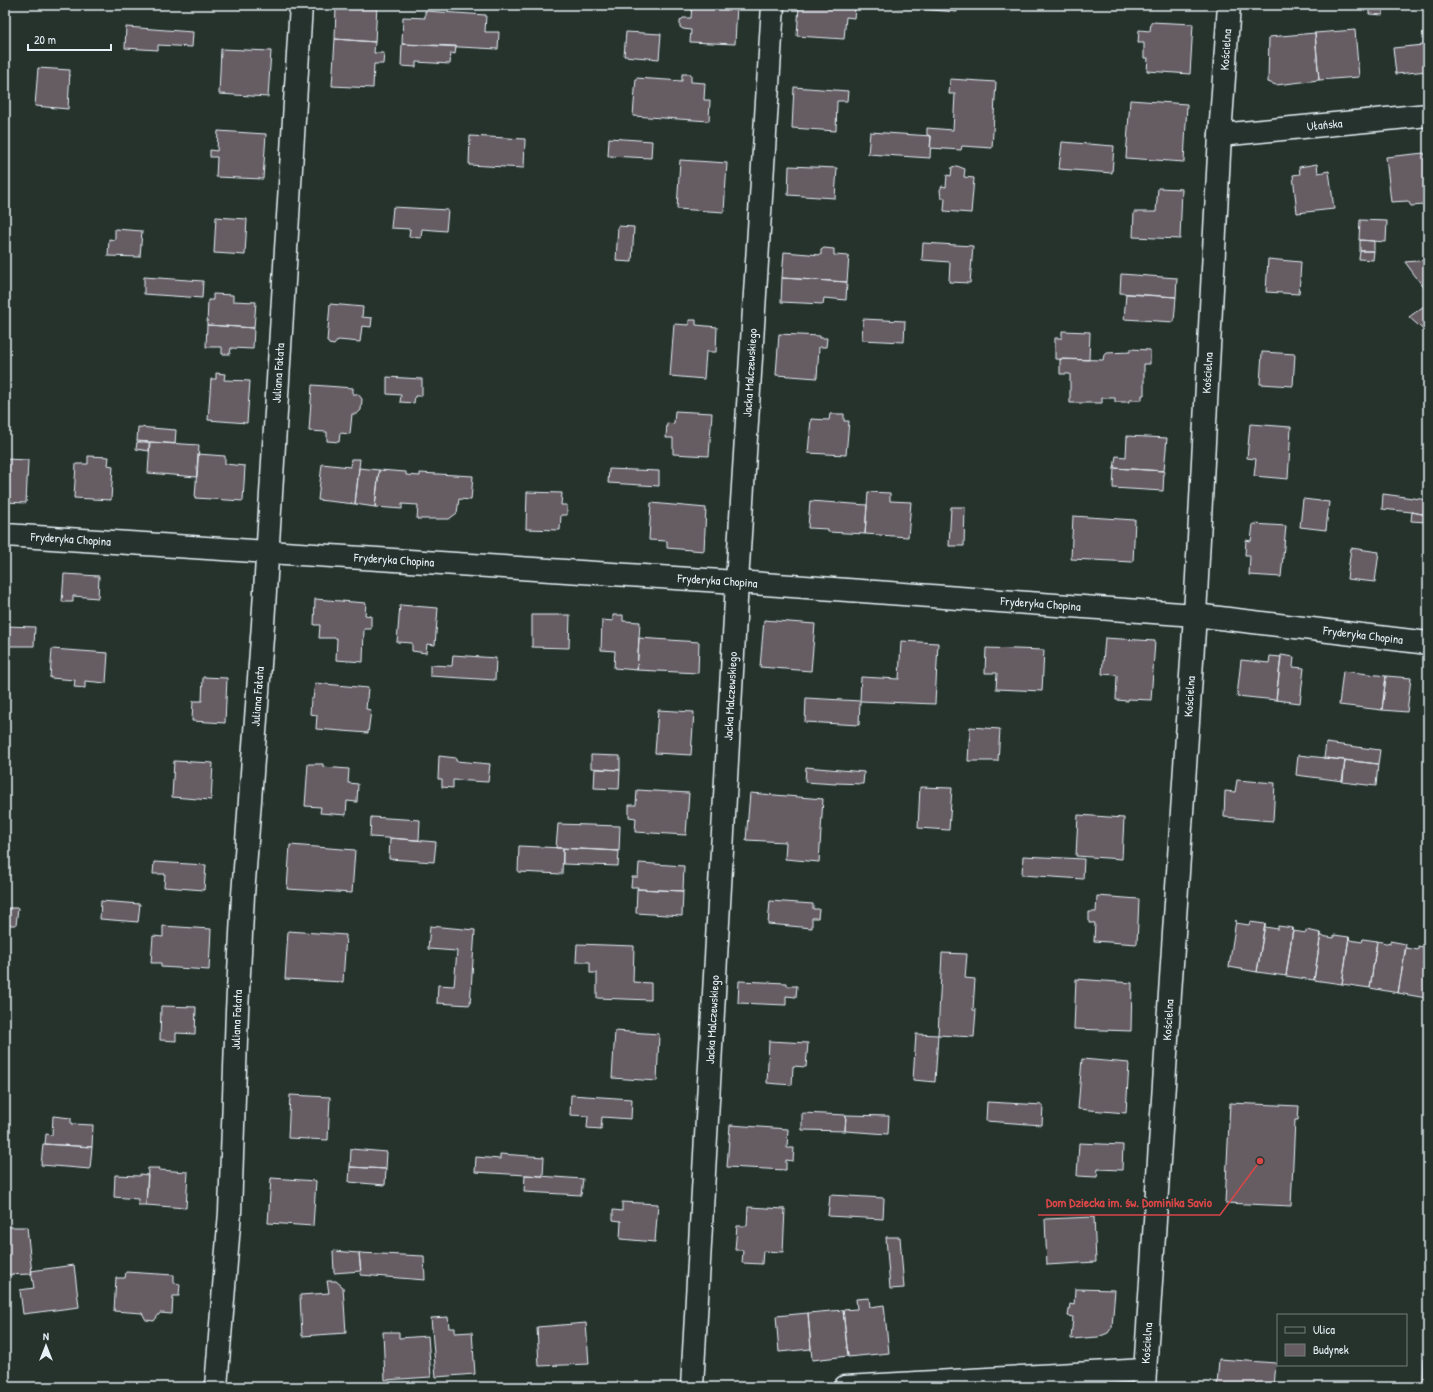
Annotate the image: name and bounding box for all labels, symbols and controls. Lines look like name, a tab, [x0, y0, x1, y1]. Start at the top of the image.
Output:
scale bar	[28, 26, 111, 52]
street label: Kościelna	[1216, 28, 1235, 71]
text: 20 m	[34, 31, 56, 48]
street label: Ułańska	[1306, 114, 1343, 135]
street label: Jacka Malczewskiego	[738, 328, 761, 417]
street label: Juliana Fałata	[268, 342, 288, 404]
street label: Kościelna	[1198, 352, 1217, 394]
street label: Fryderyka Chopina	[29, 528, 112, 550]
street label: Fryderyka Chopina	[353, 548, 435, 571]
street label: Fryderyka Chopina	[676, 569, 759, 591]
street label: Fryderyka Chopina	[999, 592, 1082, 615]
street label: Fryderyka Chopina	[1321, 621, 1404, 648]
street label: Jacka Malczewskiego	[719, 651, 741, 741]
street label: Juliana Fałata	[246, 665, 268, 727]
street label: Kościelna	[1179, 675, 1199, 718]
street label: Jacka Malczewskiego	[701, 975, 723, 1064]
street label: Juliana Fałata	[227, 989, 246, 1050]
street label: Kościelna	[1158, 998, 1178, 1041]
callout: Dom Dziecka im. św. Dominika Savio	[1038, 1190, 1220, 1215]
text: Dom Dziecka im. św. Dominika Savio	[1046, 1193, 1213, 1211]
legend	[1277, 1314, 1407, 1366]
text: Ulica	[1313, 1321, 1335, 1338]
street label: Kościelna	[1137, 1322, 1156, 1364]
north arrow	[26, 1326, 66, 1366]
text: N	[43, 1329, 49, 1343]
text: Budynek	[1313, 1341, 1349, 1358]

